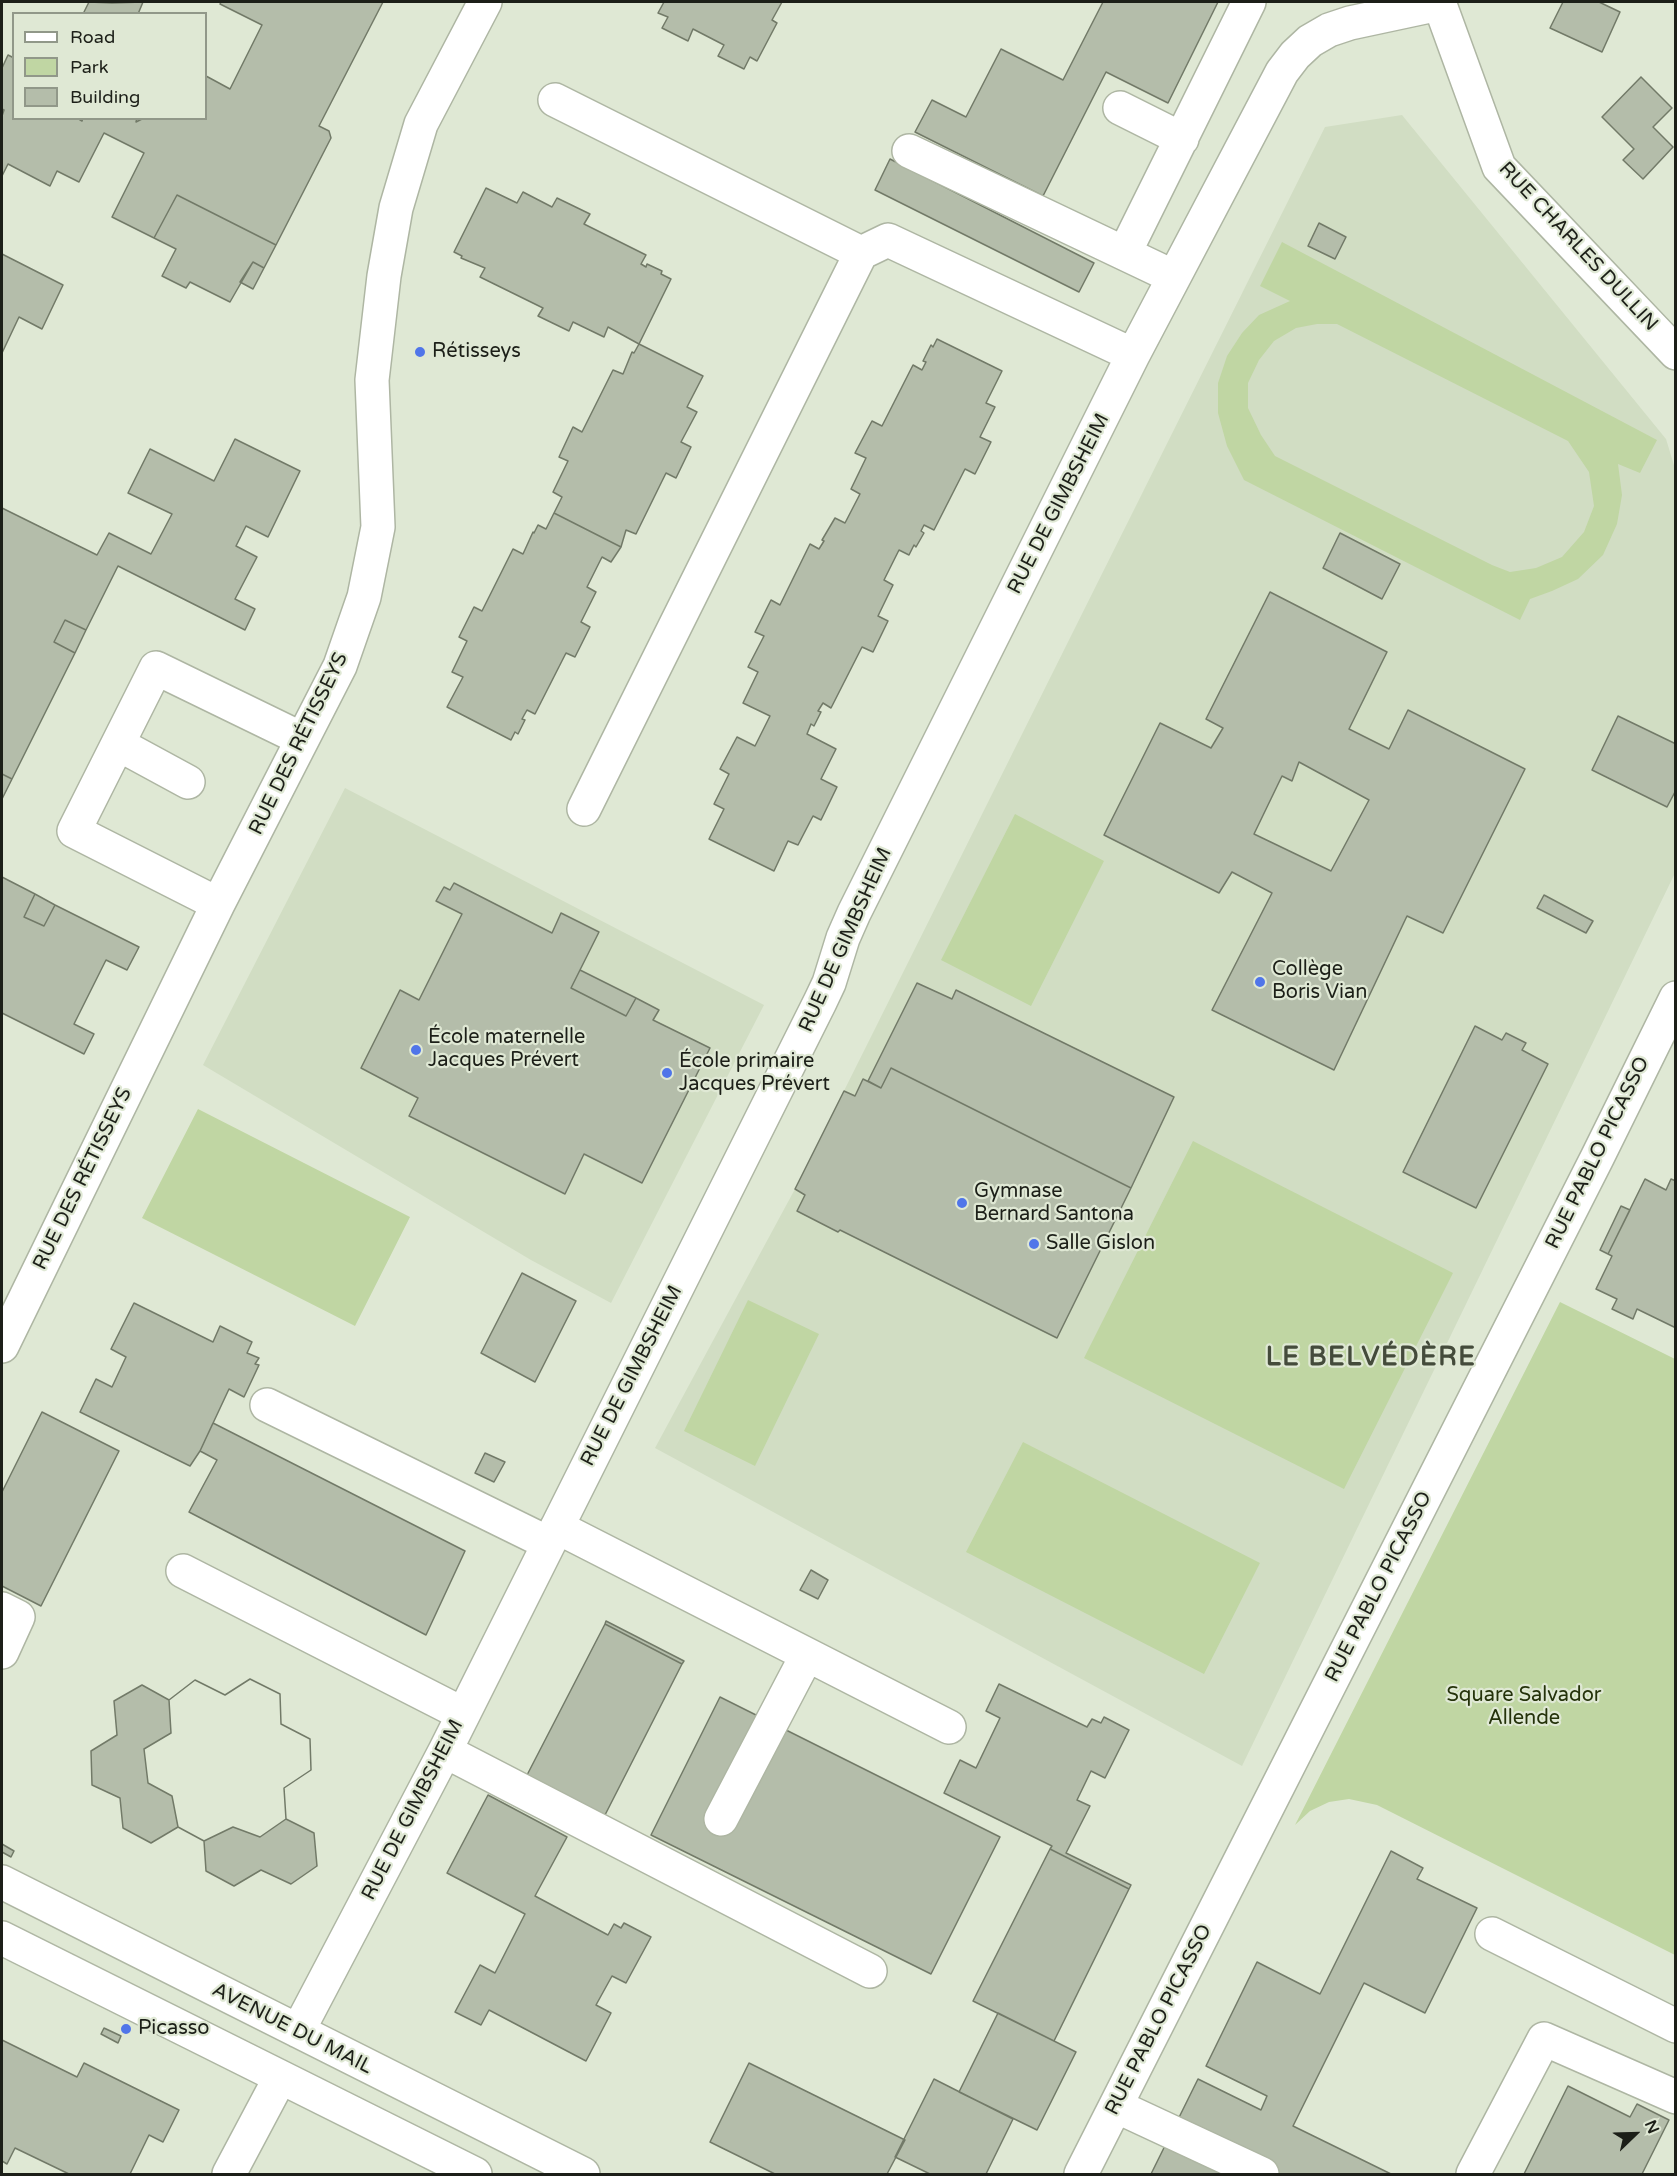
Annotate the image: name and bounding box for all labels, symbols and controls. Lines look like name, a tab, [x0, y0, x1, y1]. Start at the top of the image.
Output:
legend	[12, 12, 207, 120]
text: Road	[70, 26, 115, 48]
text: Park	[70, 56, 108, 78]
text: Building	[70, 86, 140, 108]
street label: RUE CHARLES DULLIN	[1493, 158, 1663, 336]
place label: Rétisseys	[432, 340, 521, 364]
marker: Rétisseys	[413, 345, 427, 359]
street label: RUE DE GIMBSHEIM	[1003, 410, 1115, 598]
street label: RUE DES RÉTISSEYS	[244, 649, 354, 839]
street label: RUE DE GIMBSHEIM	[794, 844, 898, 1036]
place label: Collège Boris Vian	[1272, 958, 1367, 1005]
marker: Collège Boris Vian	[1253, 975, 1267, 989]
place label: École maternelle Jacques Prévert	[428, 1026, 585, 1073]
marker: École maternelle Jacques Prévert	[409, 1043, 423, 1057]
place label: École primaire Jacques Prévert	[679, 1050, 830, 1097]
street label: RUE PABLO PICASSO	[1541, 1053, 1655, 1253]
marker: École primaire Jacques Prévert	[660, 1066, 674, 1080]
street label: RUE DES RÉTISSEYS	[28, 1084, 138, 1274]
place label: Gymnase Bernard Santona	[974, 1180, 1134, 1227]
marker: Gymnase Bernard Santona	[955, 1196, 969, 1210]
place label: Salle Gislon	[1046, 1232, 1155, 1256]
marker: Salle Gislon	[1027, 1237, 1041, 1251]
street label: RUE DE GIMBSHEIM	[576, 1282, 688, 1470]
district label: LE BELVÉDÈRE	[1266, 1342, 1476, 1374]
street label: RUE PABLO PICASSO	[1321, 1488, 1437, 1686]
park label: Square Salvador Allende	[1447, 1684, 1601, 1731]
street label: RUE DE GIMBSHEIM	[357, 1716, 469, 1904]
street label: RUE PABLO PICASSO	[1101, 1921, 1217, 2119]
street label: AVENUE DU MAIL	[208, 1978, 376, 2080]
place label: Picasso	[138, 2017, 210, 2041]
marker: Picasso	[119, 2022, 133, 2036]
north arrow	[1605, 2104, 1665, 2164]
text: N	[1640, 2117, 1663, 2137]

